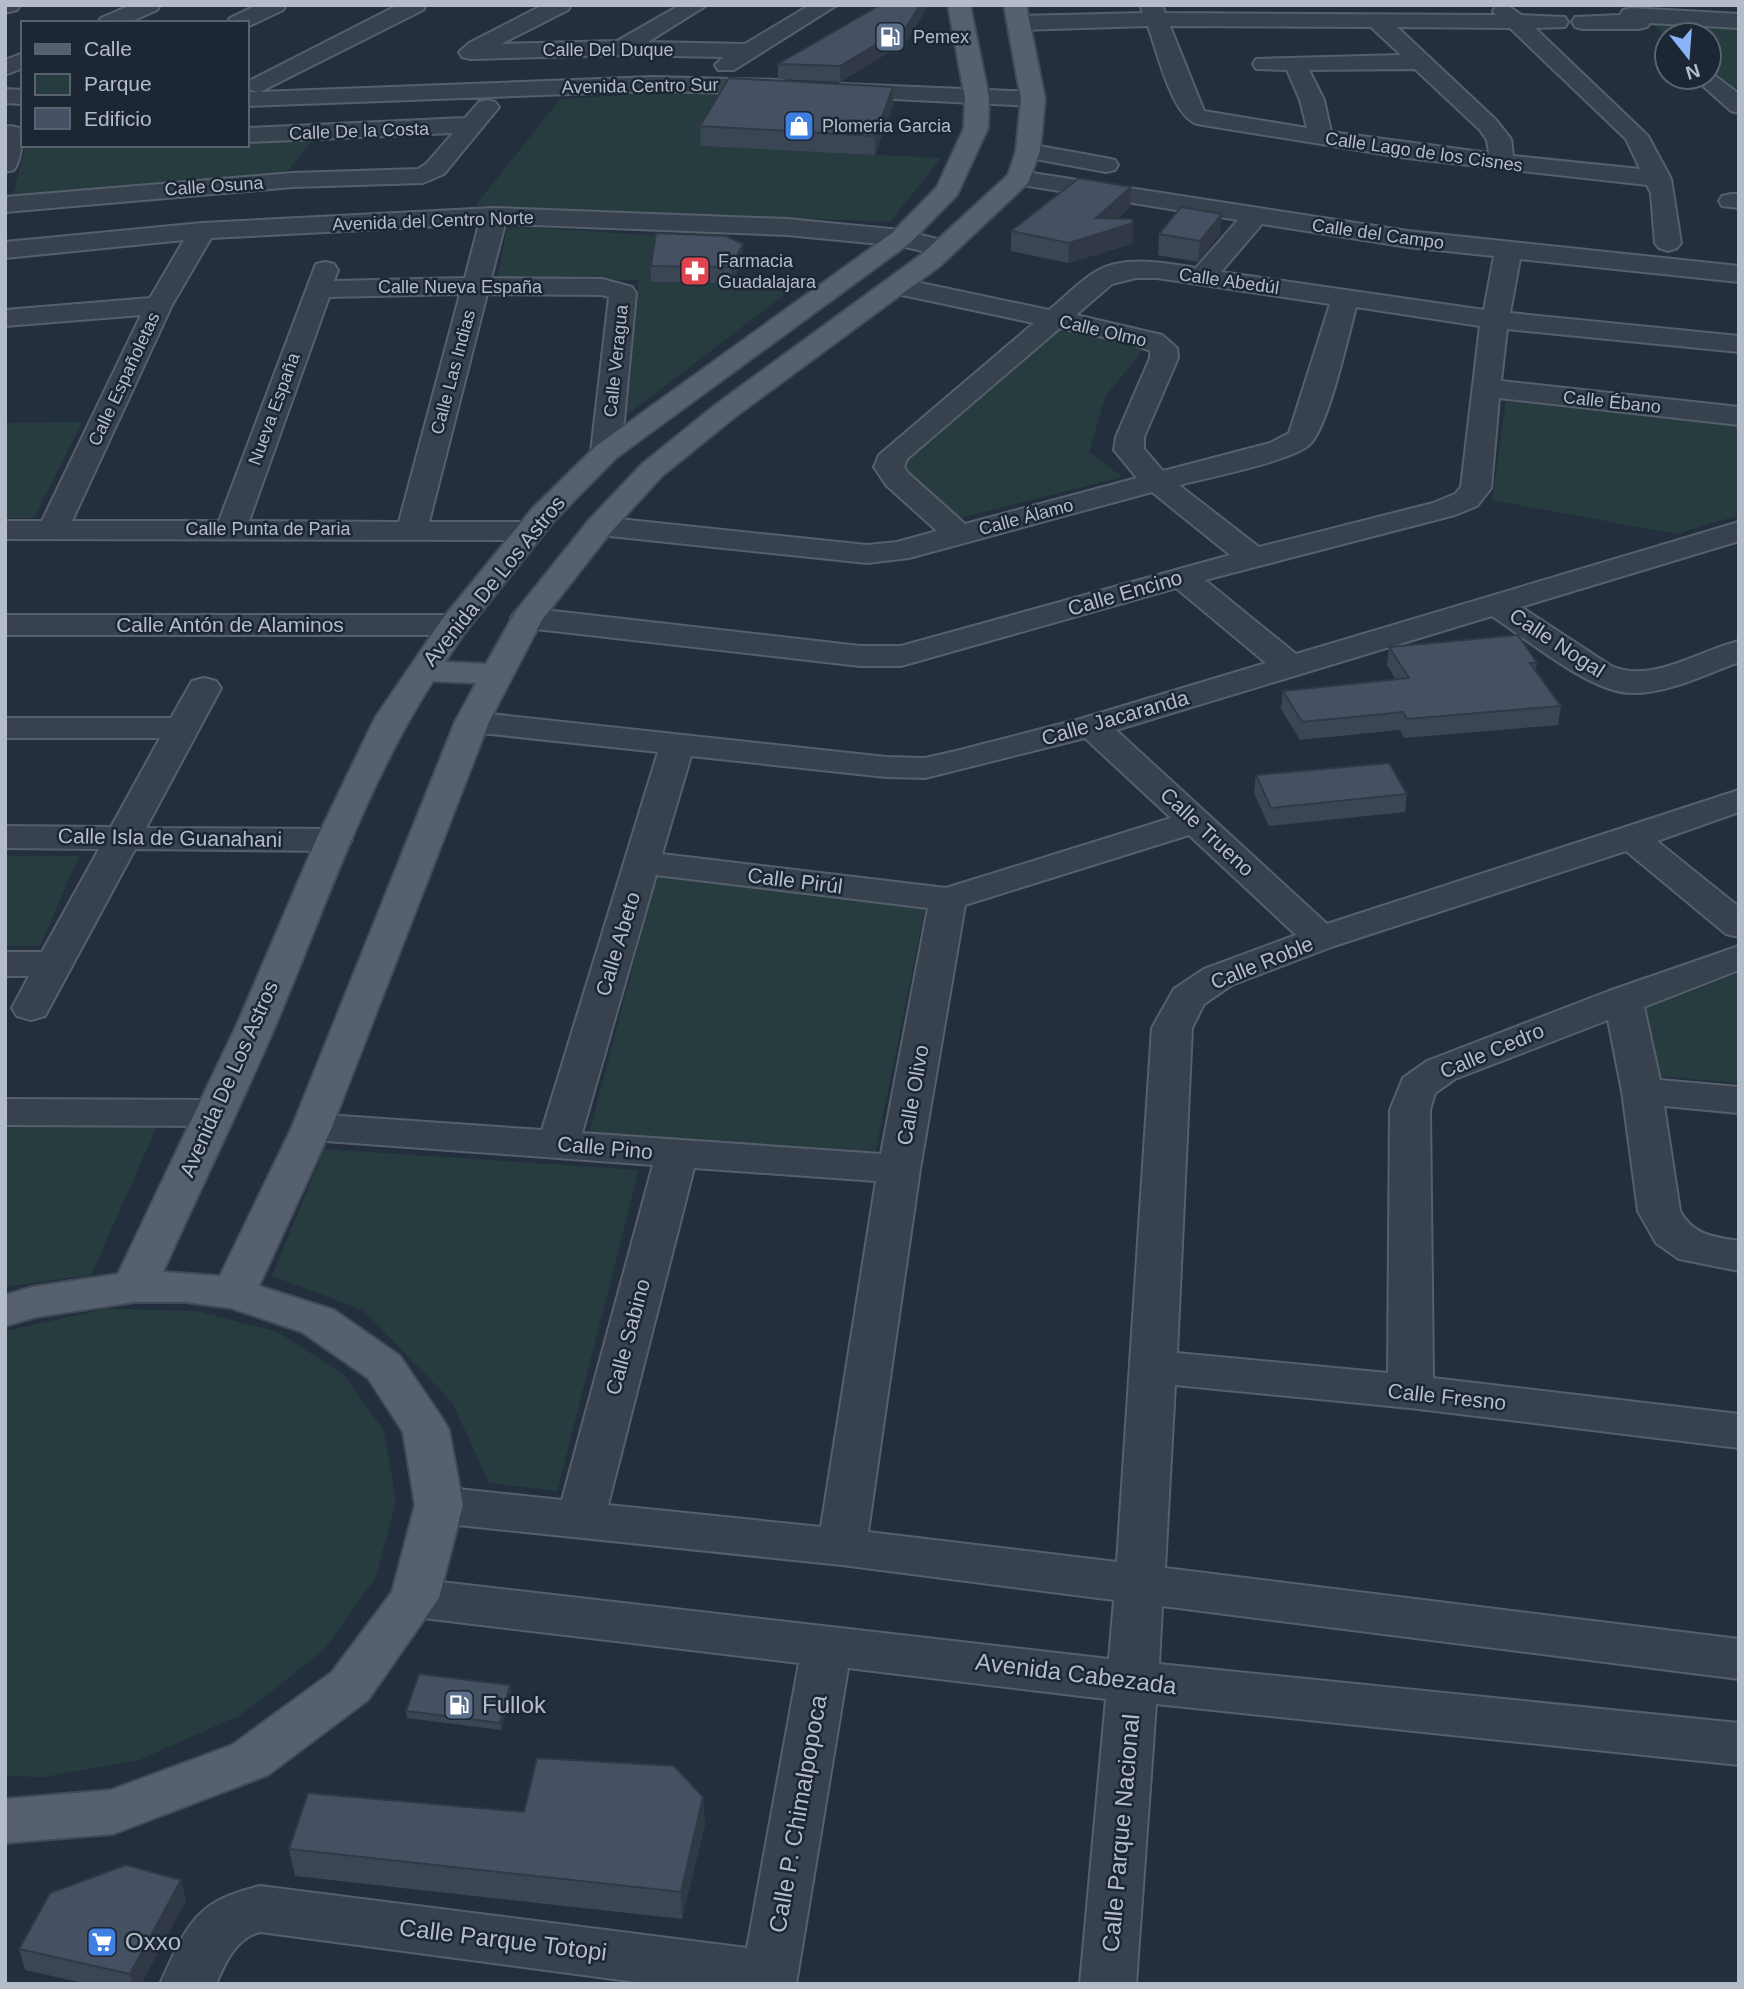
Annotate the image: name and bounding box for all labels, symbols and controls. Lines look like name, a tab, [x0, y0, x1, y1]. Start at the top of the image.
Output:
fuel station icon: Pemex	[873, 20, 907, 54]
legend	[21, 21, 248, 147]
north arrow	[1653, 21, 1723, 91]
place label: Pemex	[913, 27, 969, 47]
text: Calle	[84, 37, 132, 60]
street label: Calle Del Duque	[542, 40, 674, 60]
text: N	[1683, 60, 1702, 84]
text: Parque	[84, 72, 152, 95]
street label: Avenida Centro Sur	[561, 75, 719, 97]
text: Edificio	[84, 107, 152, 130]
shop icon: Plomeria Garcia	[782, 109, 816, 143]
place label: Plomeria Garcia	[822, 116, 952, 136]
street label: Calle De la Costa	[289, 119, 430, 143]
street label: Calle Lago de los Cisnes	[1324, 128, 1524, 176]
street label: Calle Osuna	[164, 173, 265, 199]
street label: Avenida del Centro Norte	[332, 207, 534, 235]
street label: Calle del Campo	[1311, 215, 1445, 253]
place label: Farmacia Guadalajara	[718, 251, 817, 292]
pharmacy icon: Farmacia Guadalajara	[678, 254, 712, 288]
street label: Calle Abedúl	[1178, 264, 1280, 298]
street label: Calle Nueva España	[378, 277, 543, 297]
street label: Calle Veragua	[600, 303, 632, 418]
street label: Calle Las Indias	[427, 308, 479, 436]
street label: Calle Españoletas	[84, 309, 164, 449]
street label: Calle Olmo	[1057, 311, 1149, 351]
street label: Nueva España	[244, 349, 304, 468]
street label: Calle Ébano	[1562, 387, 1662, 417]
street label: Avenida De Los Astros	[418, 491, 569, 670]
street label: Calle Álamo	[977, 495, 1075, 539]
street label: Calle Punta de Paria	[185, 519, 352, 539]
street label: Calle Encino	[1065, 565, 1185, 620]
street label: Calle Nogal	[1505, 603, 1609, 682]
street label: Calle Antón de Alaminos	[116, 613, 344, 636]
street label: Calle Jacaranda	[1039, 685, 1191, 749]
street label: Calle Trueno	[1156, 783, 1259, 881]
street label: Calle Isla de Guanahani	[58, 824, 282, 851]
street label: Calle Pirúl	[746, 863, 844, 898]
street label: Calle Abeto	[591, 889, 644, 999]
street label: Calle Roble	[1207, 932, 1316, 994]
street label: Avenida De Los Astros	[175, 977, 282, 1180]
street label: Calle Cedro	[1436, 1018, 1547, 1083]
street label: Calle Olivo	[892, 1043, 933, 1147]
street label: Calle Pino	[556, 1132, 654, 1163]
street label: Calle Sabino	[601, 1276, 654, 1397]
street label: Calle Fresno	[1387, 1379, 1507, 1414]
street label: Avenida Cabezada	[974, 1648, 1179, 1699]
fuel station icon: Fullok	[442, 1688, 476, 1722]
place label: Fullok	[482, 1691, 547, 1718]
street label: Calle P. Chimalpopoca	[763, 1692, 832, 1935]
street label: Calle Parque Nacional	[1097, 1713, 1144, 1953]
street label: Calle Parque Totopi	[398, 1913, 608, 1966]
supermarket icon: Oxxo	[85, 1925, 119, 1959]
place label: Oxxo	[125, 1928, 181, 1955]

